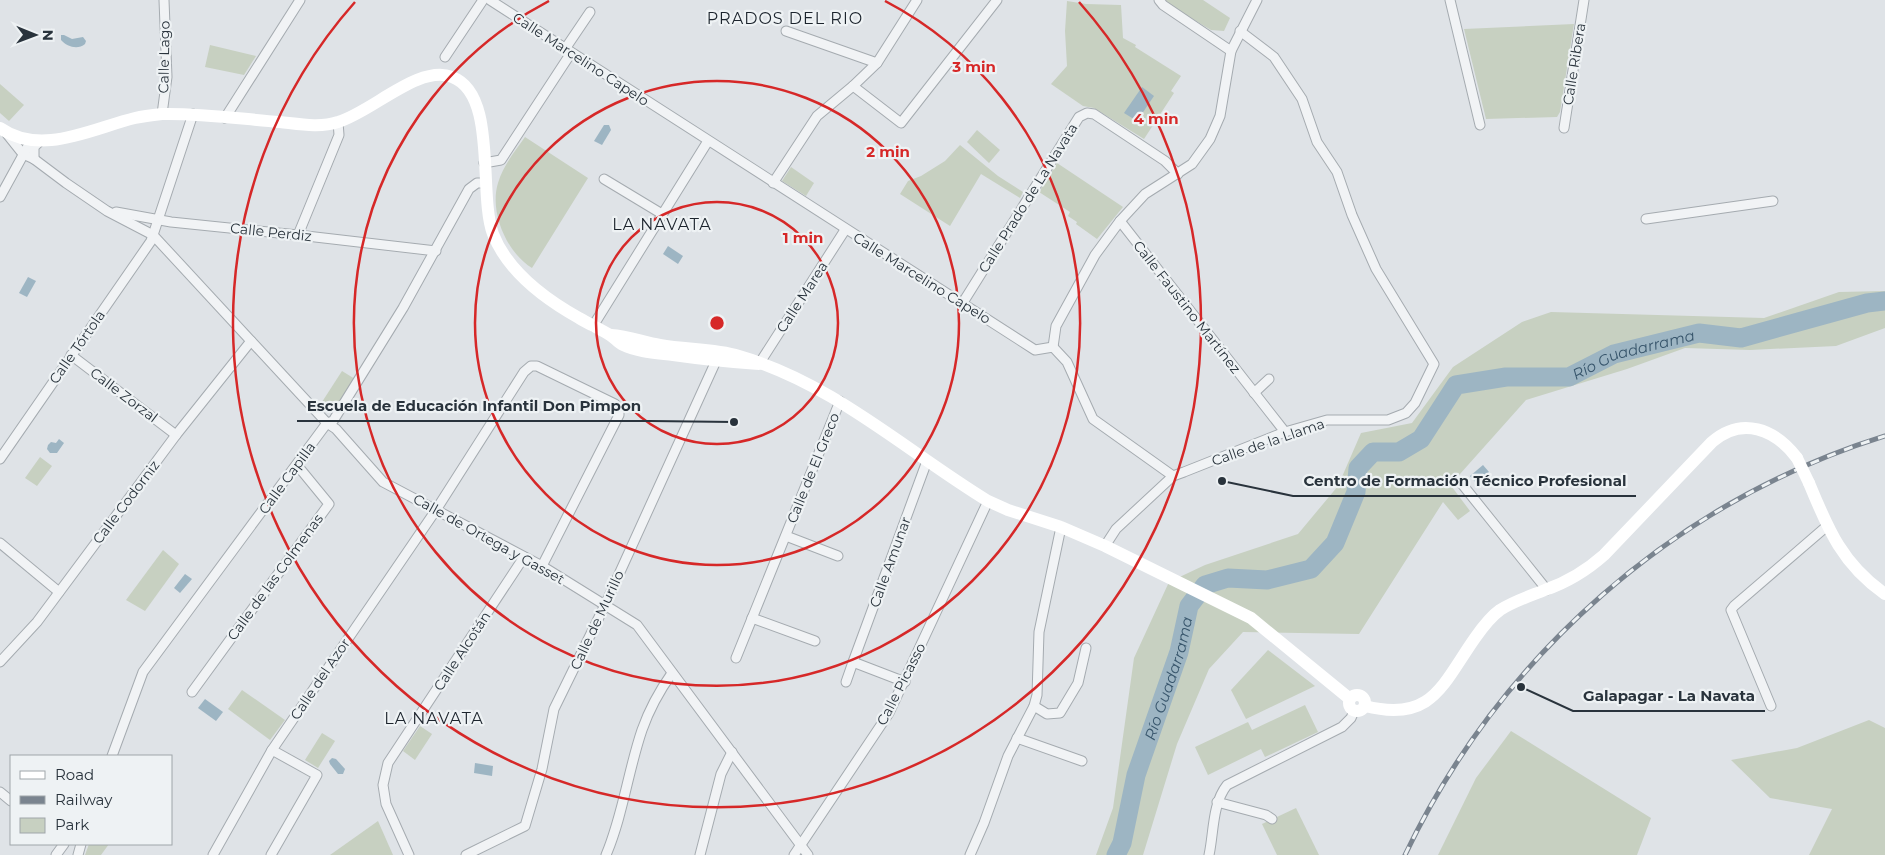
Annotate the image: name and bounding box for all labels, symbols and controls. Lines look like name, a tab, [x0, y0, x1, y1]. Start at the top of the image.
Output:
street label: Calle Marcelino Capelo	[509, 8, 653, 110]
district label: PRADOS DEL RIO	[707, 9, 863, 28]
north arrow	[10, 10, 60, 60]
street label: Calle Lago	[154, 20, 174, 93]
street label: Calle Ribera	[1559, 22, 1589, 106]
text: N	[39, 29, 57, 41]
text: 3 min	[951, 57, 996, 76]
text: 4 min	[1133, 109, 1179, 128]
street label: Calle Prado de La Navata	[974, 120, 1082, 276]
text: 2 min	[866, 142, 910, 161]
district label: LA NAVATA	[612, 215, 712, 234]
street label: Calle Perdiz	[229, 219, 313, 245]
text: 1 min	[783, 228, 823, 247]
street label: Calle Marcelino Capelo	[850, 228, 994, 328]
street label: Calle Faustino Martínez	[1129, 237, 1245, 377]
street label: Calle Marea	[772, 258, 832, 336]
street label: Calle Tórtola	[45, 307, 109, 387]
centre of rings	[708, 314, 726, 332]
water label: Río Guadarrama	[1569, 325, 1696, 383]
street label: Calle Zorzal	[87, 364, 161, 426]
callout: Escuela de Educación Infantil Don Pimpon	[297, 391, 651, 421]
text: Escuela de Educación Infantil Don Pimpon	[307, 396, 641, 415]
street label: Calle de El Greco	[783, 410, 843, 526]
street label: Calle de la Llama	[1209, 414, 1327, 470]
street label: Calle Capilla	[255, 438, 319, 518]
street label: Calle Codorniz	[89, 457, 163, 547]
callout: Centro de Formación Técnico Profesional	[1293, 466, 1636, 496]
text: Centro de Formación Técnico Profesional	[1304, 471, 1626, 490]
street label: Calle de Ortega y Gasset	[410, 490, 568, 588]
street label: Calle de las Colmenas	[223, 510, 327, 644]
street label: Calle Amunar	[865, 514, 915, 610]
street label: Calle de Murillo	[566, 567, 628, 673]
street label: Calle Alcotán	[430, 608, 494, 694]
water label: Río Guadarrama	[1140, 615, 1196, 742]
street label: Calle del Azor	[286, 634, 354, 723]
street label: Calle Picasso	[873, 640, 930, 728]
callout: Galapagar - La Navata	[1573, 681, 1765, 711]
text: Galapagar - La Navata	[1583, 686, 1755, 705]
district label: LA NAVATA	[384, 709, 484, 728]
legend	[10, 755, 172, 845]
text: Road	[55, 765, 94, 784]
text: Railway	[55, 790, 113, 809]
text: Park	[55, 815, 89, 834]

